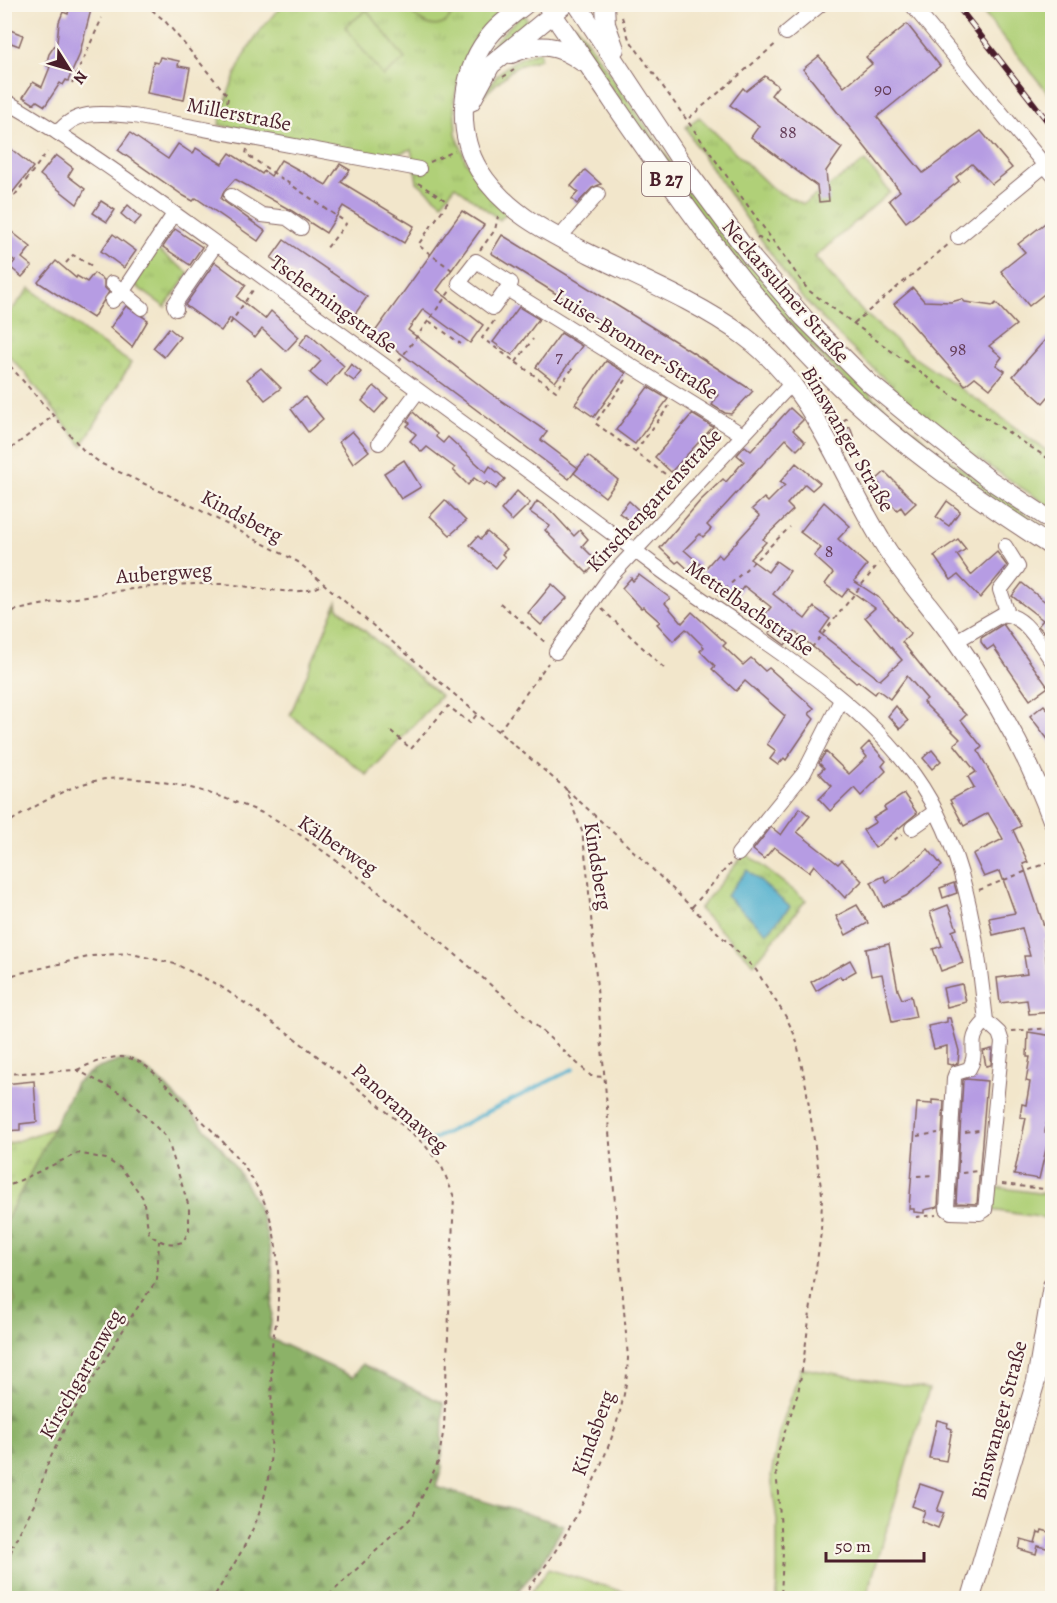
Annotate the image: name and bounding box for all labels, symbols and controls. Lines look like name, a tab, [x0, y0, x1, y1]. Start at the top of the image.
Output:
north arrow	[39, 39, 99, 99]
text: N	[68, 66, 92, 89]
house number: 90	[874, 77, 892, 101]
street label: Millerstraße	[184, 90, 294, 138]
house number: 88	[779, 120, 797, 144]
road number: B 27	[642, 162, 690, 196]
street label: Neckarsulmer Straße	[716, 213, 856, 369]
street label: Tscherningstraße	[265, 248, 403, 360]
street label: Luise-Bronner-Straße	[548, 282, 724, 406]
house number: 98	[950, 337, 966, 361]
house number: 7	[555, 344, 563, 368]
street label: Binswanger Straße	[795, 361, 901, 517]
street label: Kirschengartenstraße	[580, 422, 728, 578]
street label: Kindsberg	[196, 483, 288, 549]
house number: 8	[825, 539, 833, 563]
street label: Mettelbachstraße	[680, 553, 820, 663]
street label: Aubergweg	[114, 556, 213, 590]
street label: Kälberweg	[293, 808, 384, 882]
street label: Kindsberg	[577, 820, 619, 913]
street label: Panoramaweg	[345, 1057, 455, 1159]
street label: Kirschgartenweg	[33, 1304, 130, 1444]
street label: Binswanger Straße	[964, 1337, 1034, 1503]
street label: Kindsberg	[565, 1386, 622, 1480]
scale bar	[826, 1525, 924, 1563]
text: 50 m	[835, 1534, 871, 1558]

